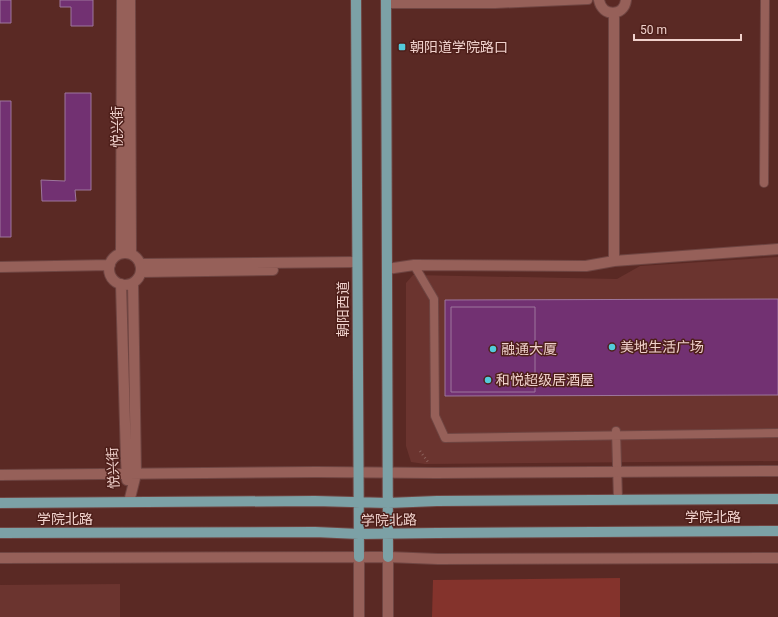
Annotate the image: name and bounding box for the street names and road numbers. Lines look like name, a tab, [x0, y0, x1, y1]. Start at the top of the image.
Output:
street label: 悦兴街	[109, 106, 125, 148]
street label: 朝阳西道	[335, 281, 351, 337]
street label: 悦兴街	[104, 447, 122, 489]
street label: 学院北路	[685, 509, 741, 525]
street label: 学院北路	[37, 511, 93, 527]
street label: 学院北路	[361, 512, 417, 528]

